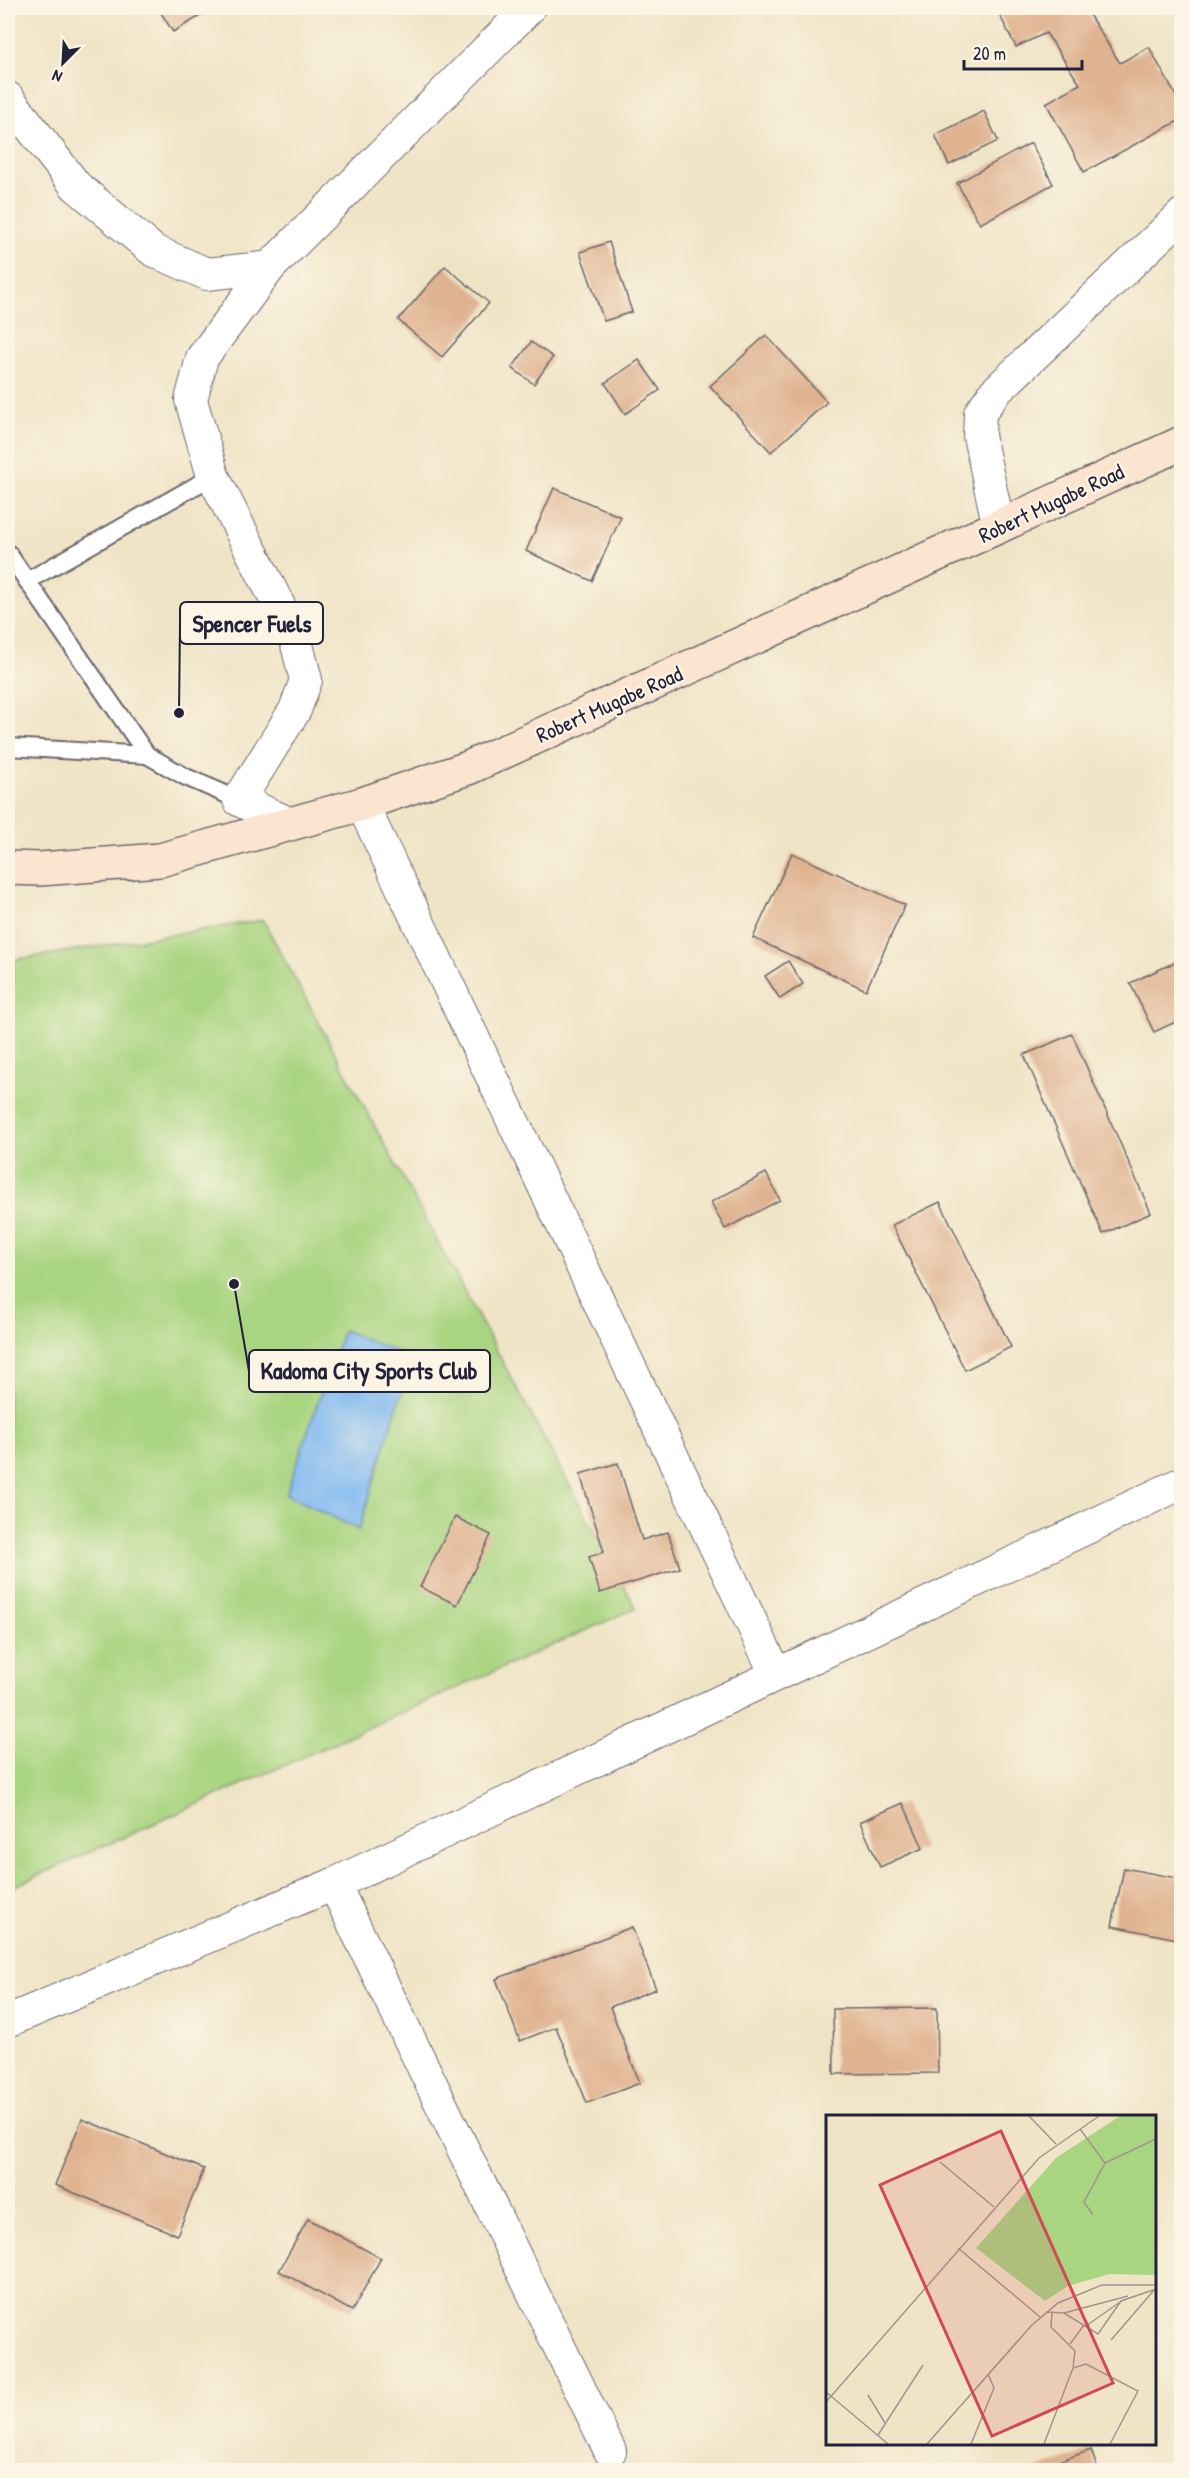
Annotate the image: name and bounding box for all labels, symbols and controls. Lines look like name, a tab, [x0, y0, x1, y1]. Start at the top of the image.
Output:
north arrow	[33, 33, 93, 93]
scale bar	[964, 33, 1082, 71]
text: 20 m	[973, 41, 1006, 66]
text: N	[48, 65, 65, 88]
street label: Robert Mugabe Road	[974, 456, 1129, 550]
callout: Spencer Fuels	[180, 602, 323, 644]
text: Spencer Fuels	[192, 607, 312, 640]
street label: Robert Mugabe Road	[531, 658, 687, 750]
callout: Kadoma City Sports Club	[249, 1350, 490, 1392]
text: Kadoma City Sports Club	[261, 1354, 478, 1387]
inset map	[826, 2115, 1156, 2445]

